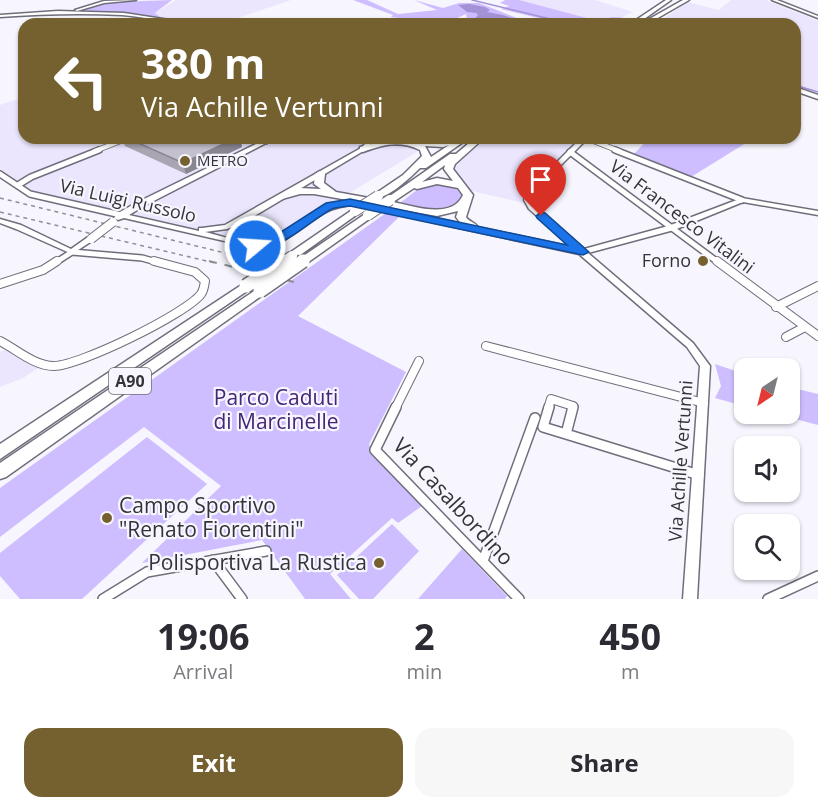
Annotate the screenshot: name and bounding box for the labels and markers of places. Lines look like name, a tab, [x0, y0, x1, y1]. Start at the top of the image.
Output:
place label: METRO	[197, 150, 248, 170]
marker: METRO	[178, 154, 192, 168]
pin	[515, 154, 566, 216]
place label: Forno	[642, 248, 691, 272]
marker: Forno	[696, 254, 710, 268]
place label: Campo Sportivo "Renato Fiorentini"	[119, 491, 304, 543]
marker: Campo Sportivo "Renato Fiorentini"	[100, 511, 114, 525]
place label: Polisportiva La Rustica	[148, 548, 367, 576]
marker: Polisportiva La Rustica	[372, 556, 386, 570]

